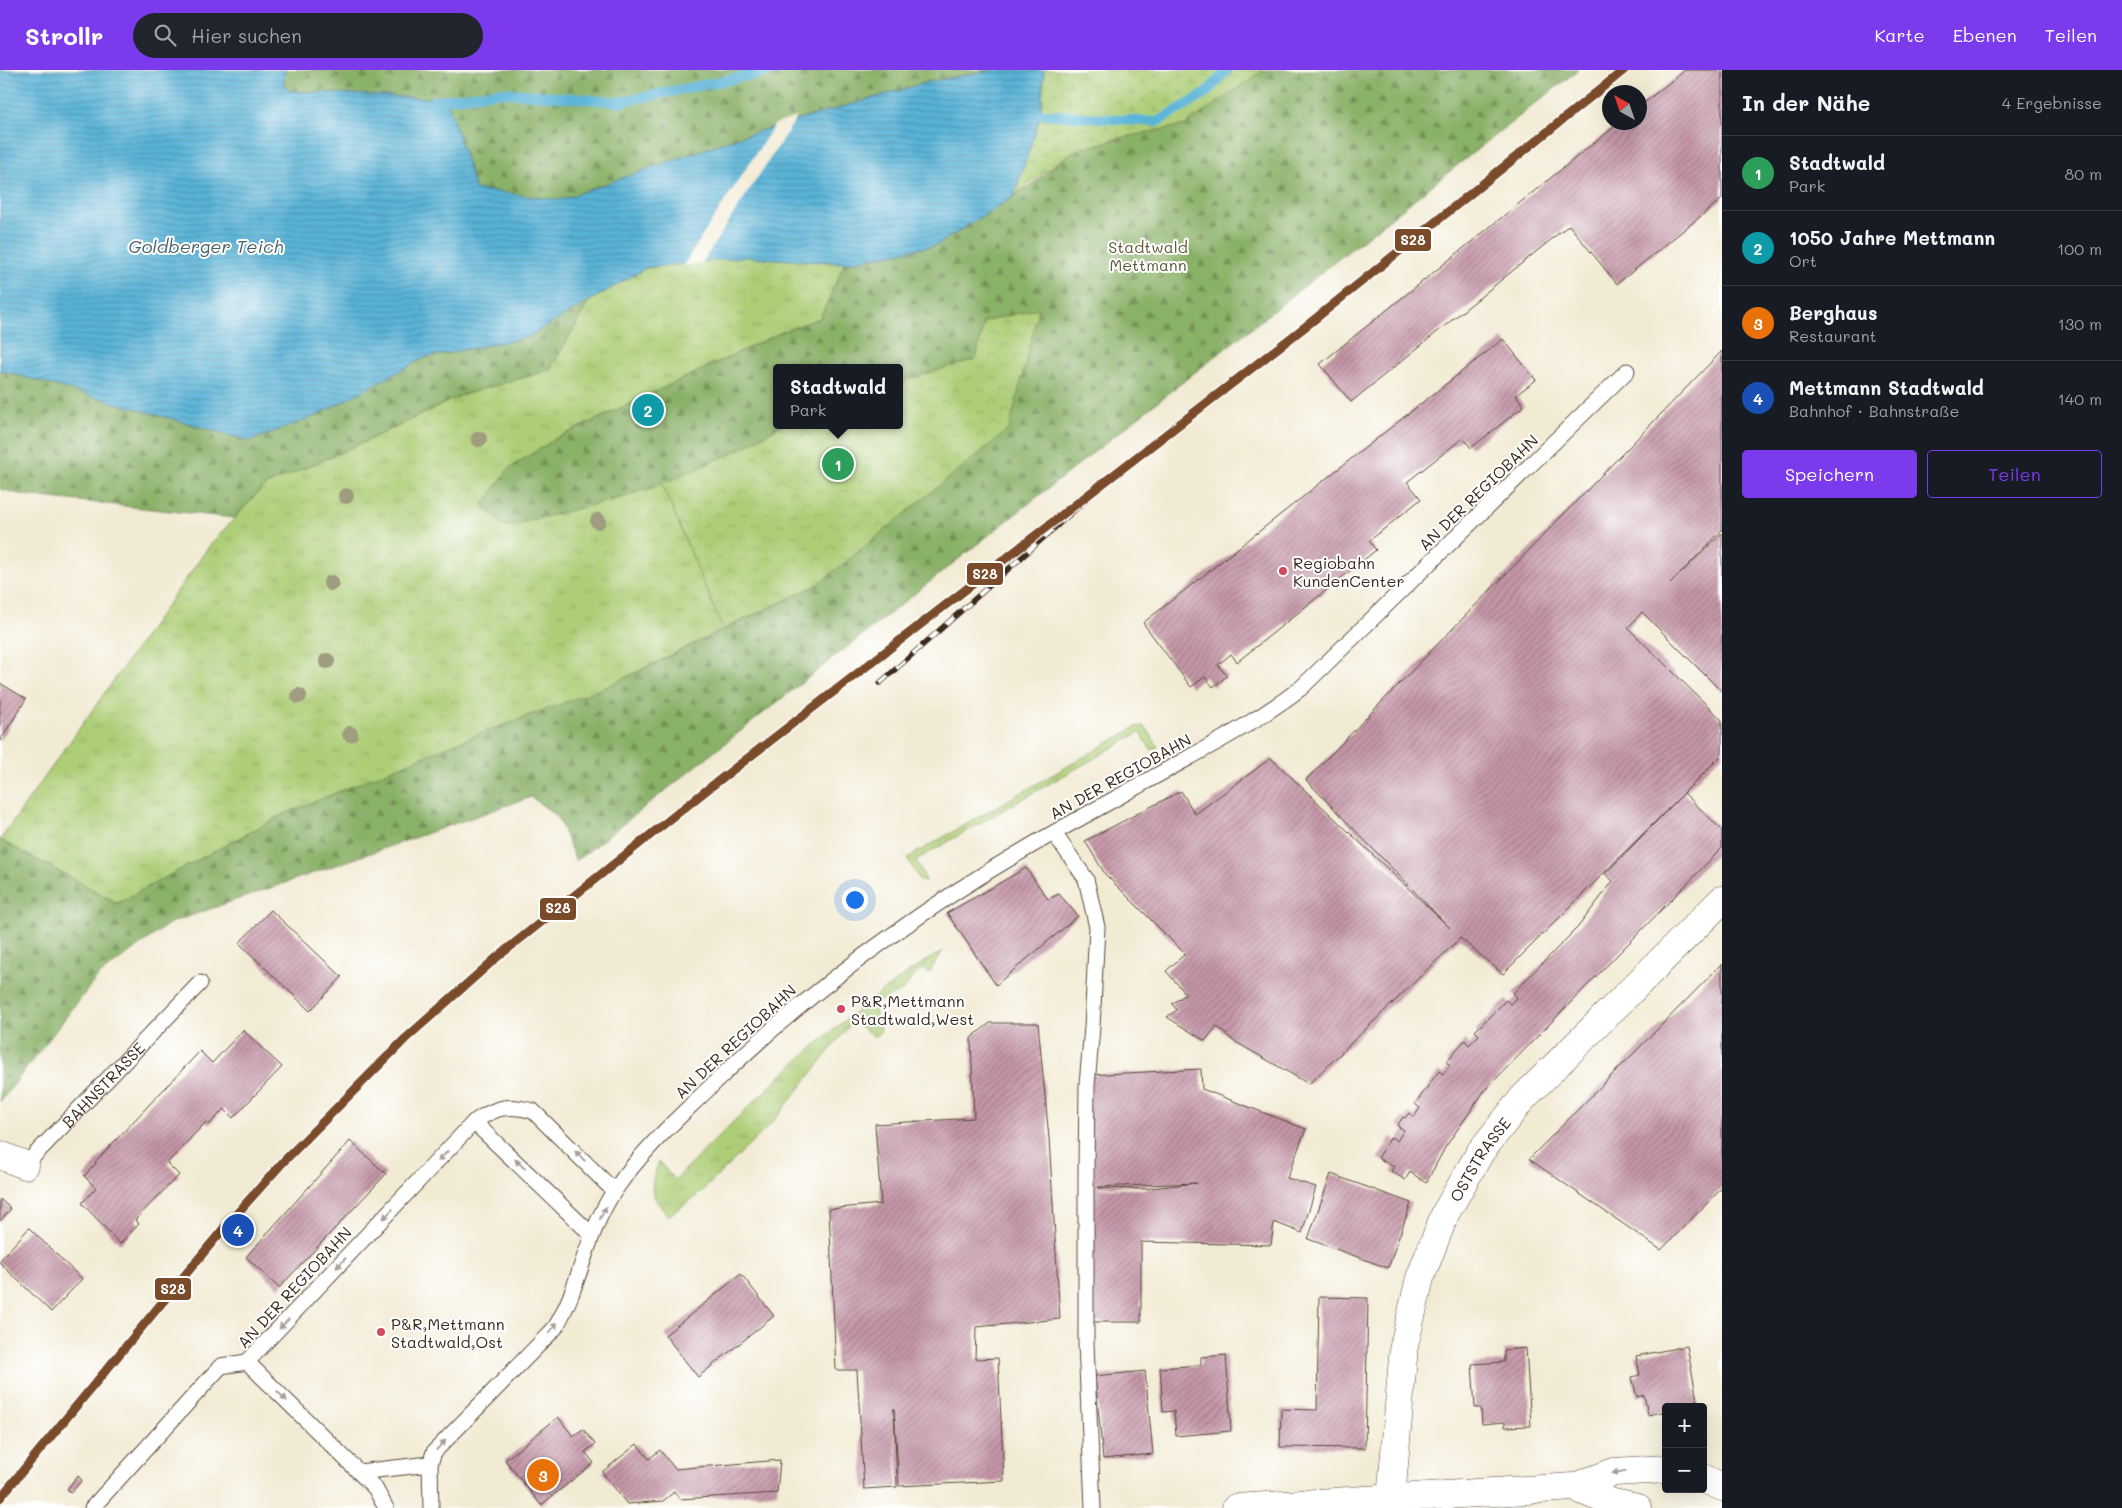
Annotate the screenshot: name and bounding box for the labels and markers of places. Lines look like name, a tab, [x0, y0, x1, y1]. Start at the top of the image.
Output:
pin: 2	[632, 391, 664, 429]
pin: 1	[822, 445, 854, 483]
place label: Regiobahn KundenCenter	[1293, 552, 1404, 591]
marker: Regiobahn KundenCenter	[1277, 565, 1289, 577]
place label: P&R,Mettmann Stadtwald,West	[851, 990, 974, 1029]
marker: P&R,Mettmann Stadtwald,West	[835, 1003, 847, 1015]
pin: 4	[222, 1211, 254, 1249]
place label: P&R,Mettmann Stadtwald,Ost	[391, 1313, 505, 1352]
marker: P&R,Mettmann Stadtwald,Ost	[375, 1326, 387, 1338]
pin: 3	[527, 1456, 559, 1494]

